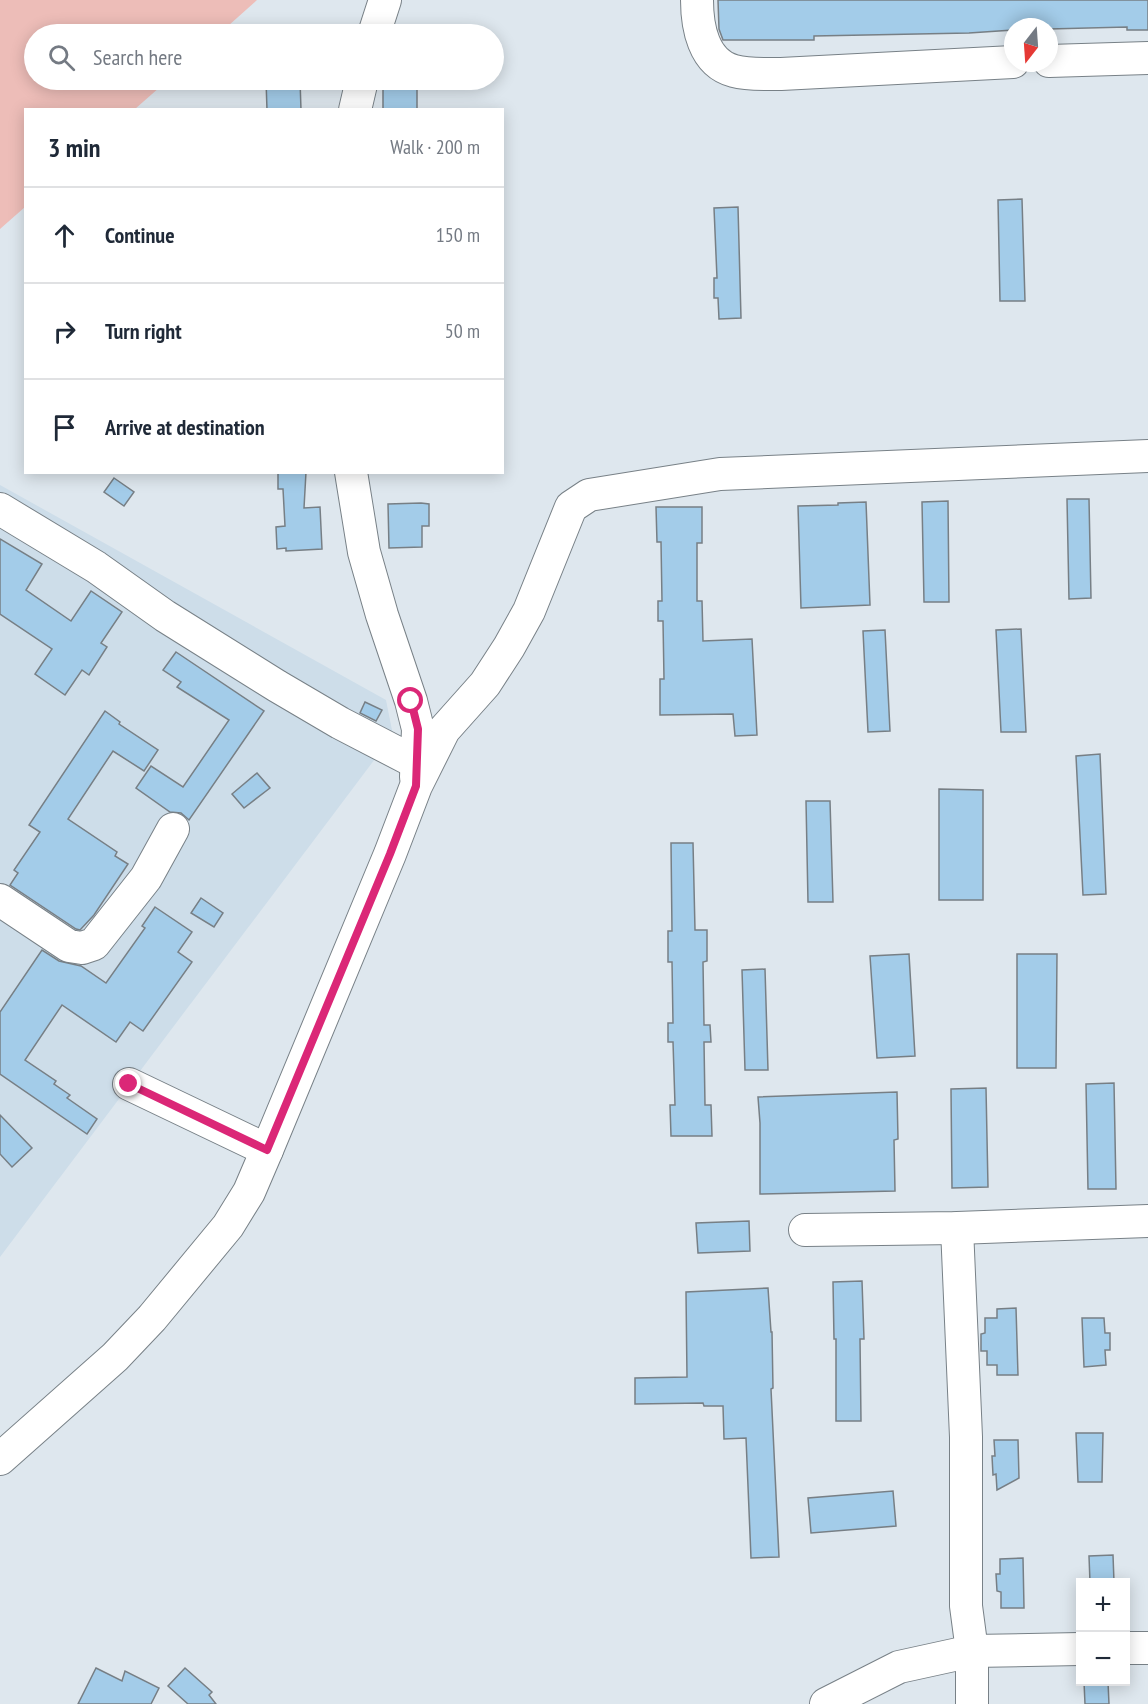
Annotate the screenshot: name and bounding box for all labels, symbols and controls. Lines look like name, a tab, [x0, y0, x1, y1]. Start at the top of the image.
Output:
north arrow	[1004, 18, 1058, 72]
search box	[24, 24, 504, 90]
icon: search	[45, 41, 78, 74]
text: Search here	[93, 43, 182, 71]
text: 3 min	[48, 131, 101, 164]
text: Walk · 200 m	[390, 134, 480, 160]
icon: ahead	[48, 219, 81, 252]
text: Continue	[105, 221, 175, 249]
text: 150 m	[436, 222, 480, 248]
icon: right	[48, 315, 81, 348]
text: Turn right	[105, 317, 182, 345]
text: 50 m	[445, 318, 480, 344]
icon: arrive	[48, 411, 81, 444]
text: Arrive at destination	[105, 413, 265, 441]
route start	[397, 687, 423, 713]
route end	[115, 1070, 141, 1096]
map controls	[1076, 1578, 1130, 1686]
button: +	[1076, 1578, 1130, 1632]
button: −	[1076, 1632, 1130, 1686]

